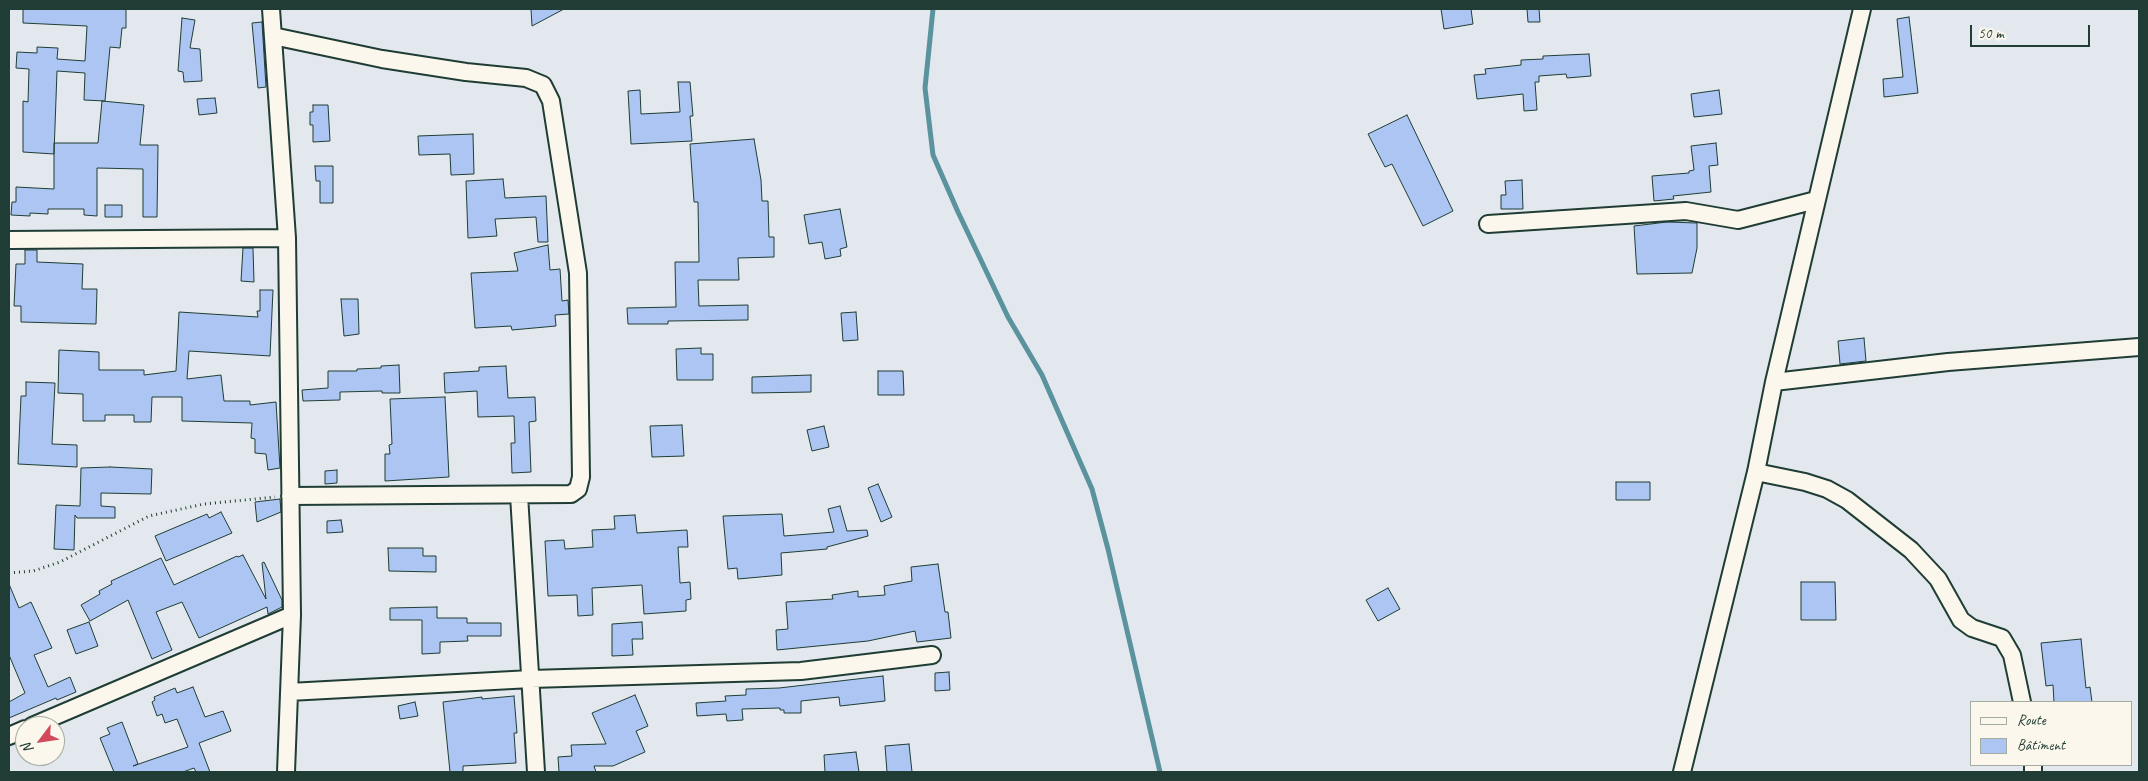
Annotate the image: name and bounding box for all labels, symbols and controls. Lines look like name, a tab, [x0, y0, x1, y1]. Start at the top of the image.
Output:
scale bar	[1973, 15, 2093, 47]
text: 50 m	[1978, 24, 2004, 43]
legend	[1970, 701, 2133, 766]
text: Route	[2017, 711, 2046, 730]
north arrow	[15, 716, 65, 766]
text: Bâtiment	[2017, 736, 2065, 755]
text: N	[18, 740, 37, 757]

